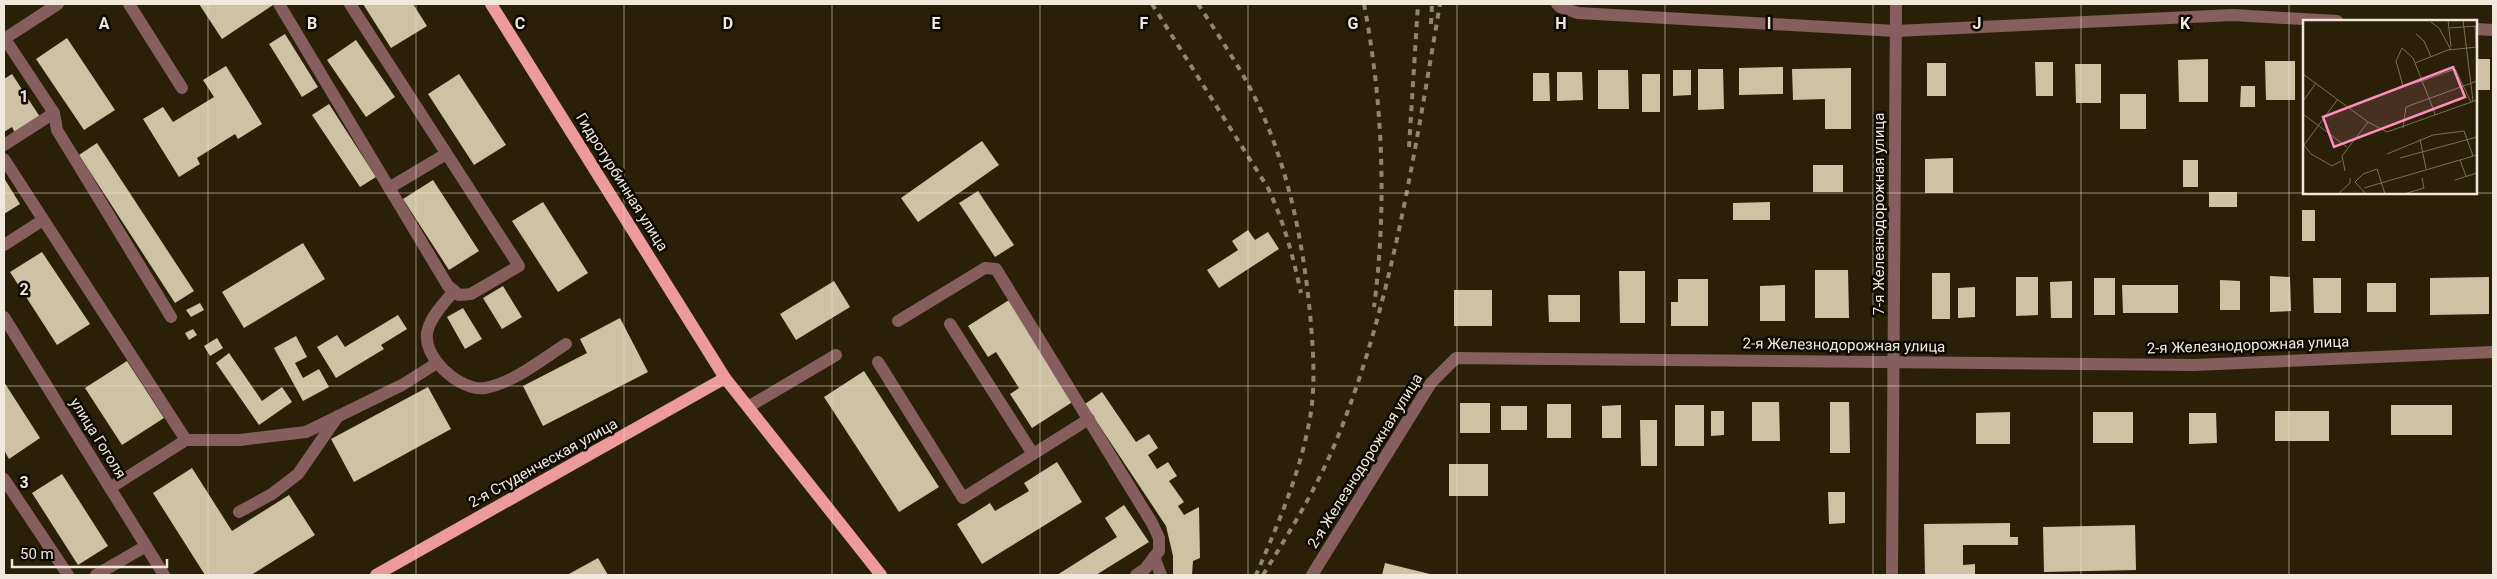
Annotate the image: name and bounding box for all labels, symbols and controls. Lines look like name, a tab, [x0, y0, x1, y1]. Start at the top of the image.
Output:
text: A	[99, 14, 110, 33]
text: B	[307, 14, 317, 33]
text: C	[515, 14, 525, 33]
text: D	[723, 14, 733, 33]
text: E	[932, 14, 941, 33]
text: F	[1140, 14, 1149, 33]
text: G	[1348, 14, 1359, 33]
text: H	[1555, 14, 1567, 33]
text: I	[1767, 14, 1771, 33]
text: J	[1973, 14, 1981, 33]
text: K	[2180, 14, 2191, 33]
inset map	[2303, 20, 2477, 194]
text: 1	[19, 87, 29, 106]
street label: Гидротурбинная улица	[572, 110, 672, 254]
street label: 7-я Железнодорожная улица	[1870, 113, 1888, 315]
text: 2	[19, 280, 29, 299]
street label: 2-я Железнодорожная улица	[2146, 332, 2350, 358]
street label: 2-я Железнодорожная улица	[1743, 334, 1945, 356]
street label: 2-я Железнодорожная улица	[1304, 370, 1426, 552]
street label: улица Гоголя	[66, 394, 130, 482]
street label: 2-я Студенческая улица	[465, 415, 621, 511]
text: 3	[19, 473, 29, 492]
scale bar	[12, 536, 168, 568]
text: 50 m	[20, 545, 54, 563]

